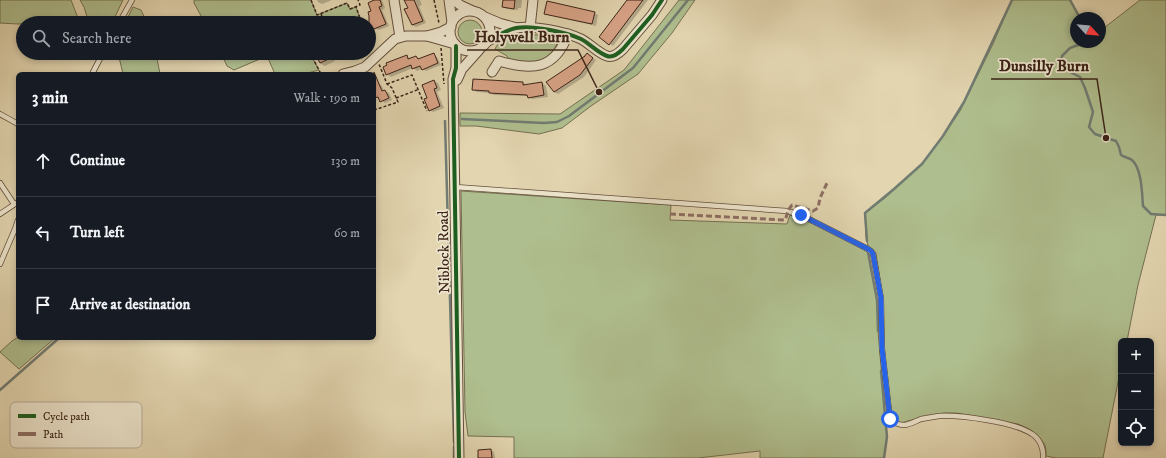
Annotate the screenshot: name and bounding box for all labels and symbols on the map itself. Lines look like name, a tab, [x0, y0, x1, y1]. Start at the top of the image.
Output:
north arrow	[1070, 12, 1106, 48]
callout: Holywell Burn	[467, 22, 578, 50]
text: Holywell Burn	[474, 27, 570, 47]
callout: Dunsilly Burn	[991, 51, 1097, 79]
text: Dunsilly Burn	[999, 56, 1090, 76]
route end	[792, 206, 810, 224]
street label: Niblock Road	[434, 210, 454, 293]
legend	[10, 402, 142, 448]
text: Cycle path	[43, 410, 90, 424]
route start	[881, 410, 899, 428]
text: Path	[43, 428, 64, 442]

